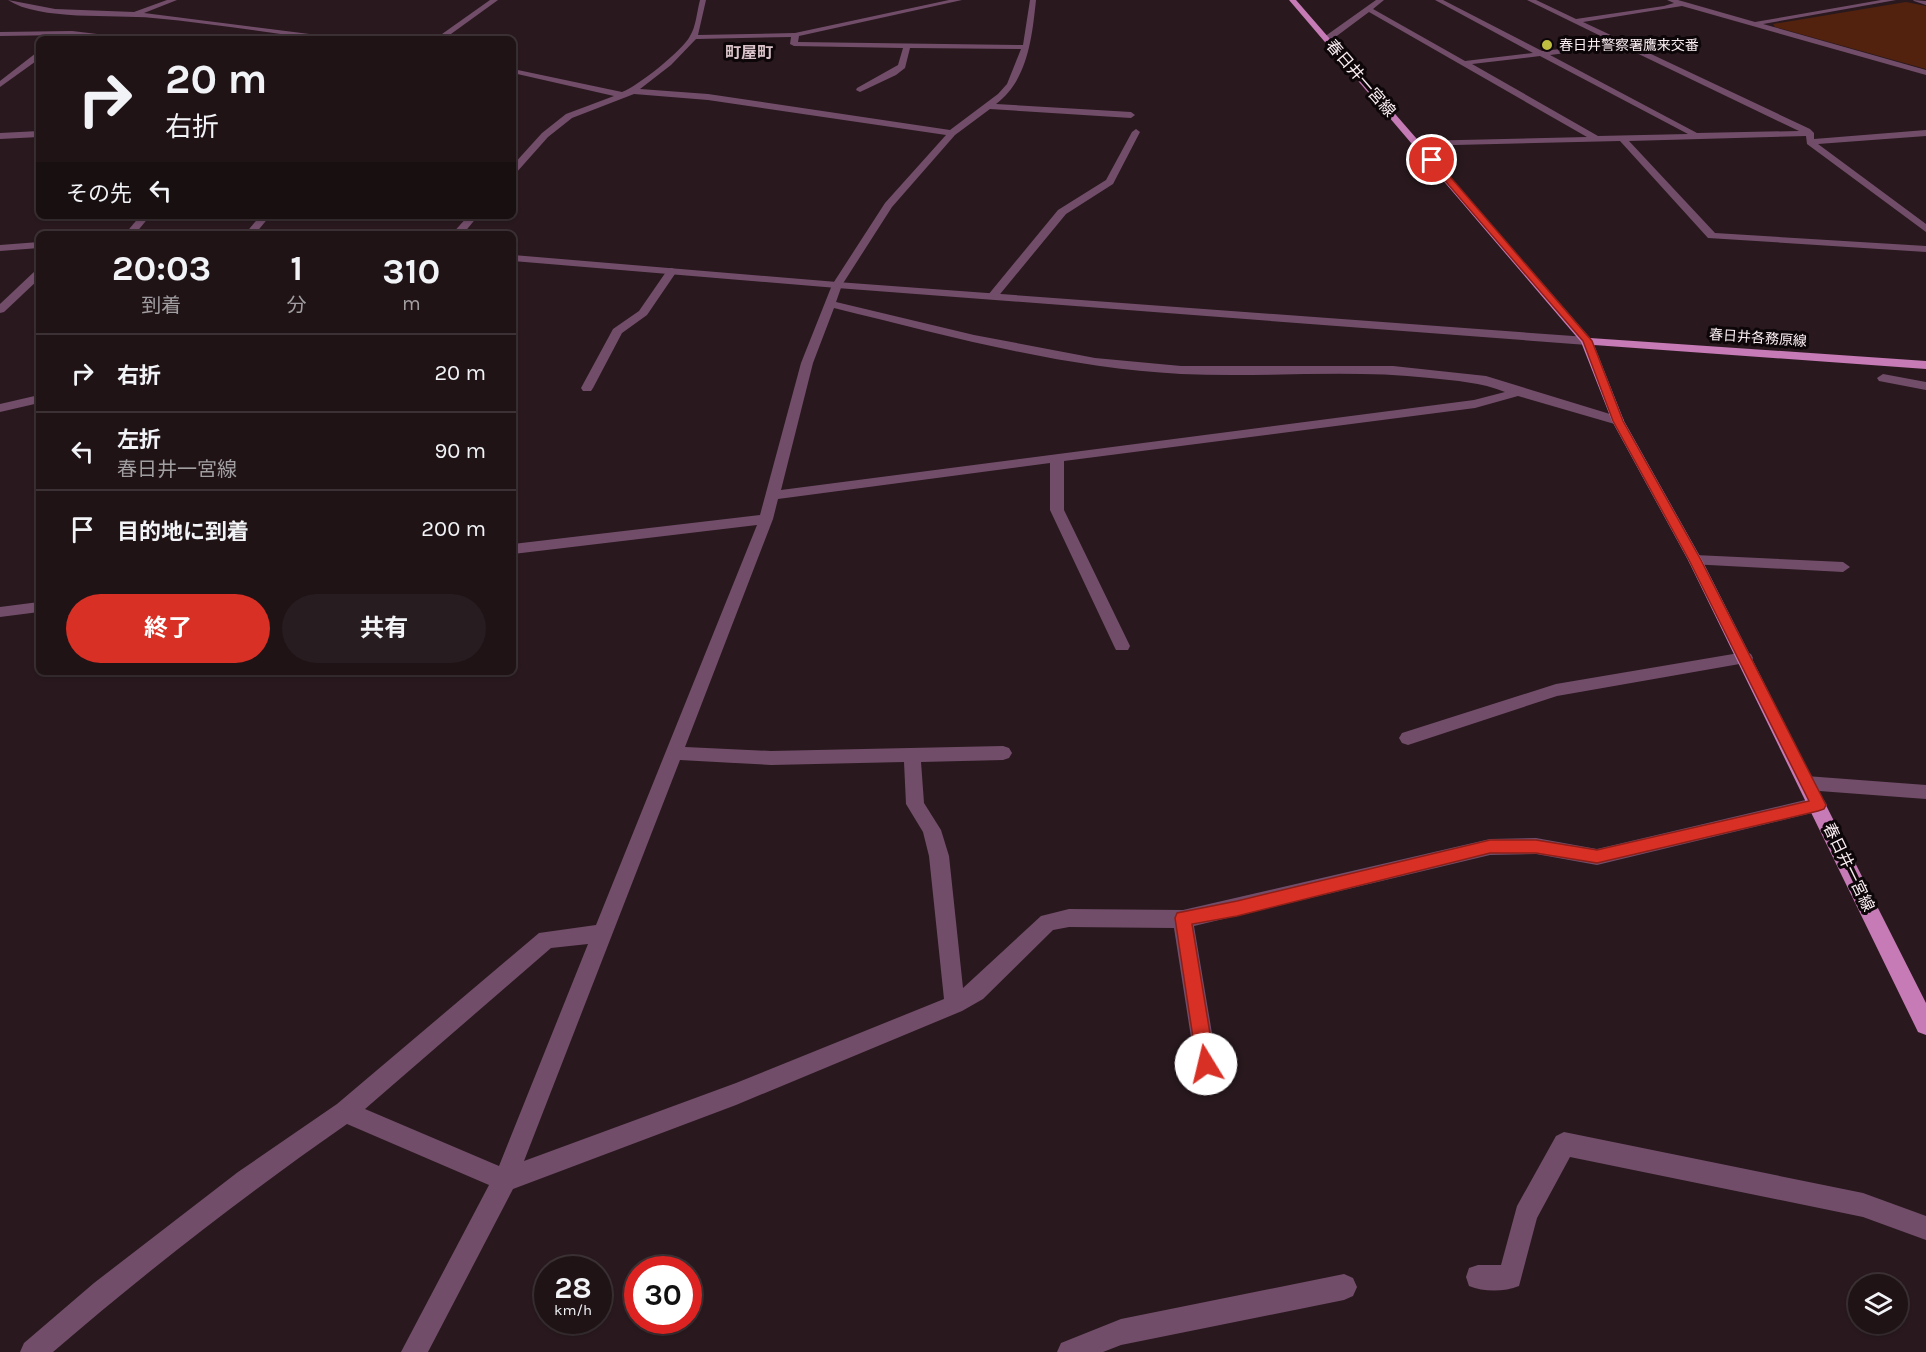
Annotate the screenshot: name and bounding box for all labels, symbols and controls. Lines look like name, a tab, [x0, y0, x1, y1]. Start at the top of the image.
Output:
street label: 春日井一宮線	[1322, 36, 1400, 120]
place label: 春日井警察署鷹来交番	[1559, 37, 1699, 54]
marker: 春日井警察署鷹来交番	[1540, 38, 1554, 52]
district label: 町屋町	[725, 43, 773, 62]
text: 20 m	[165, 54, 267, 104]
icon: right	[66, 60, 144, 138]
text: 右折	[165, 111, 219, 143]
pin	[1406, 134, 1457, 185]
icon: arrive	[1415, 143, 1448, 176]
icon: left	[144, 174, 177, 207]
text: その先	[66, 181, 132, 207]
text: 20:03	[112, 247, 211, 289]
text: 1	[290, 247, 303, 289]
text: 310	[382, 250, 440, 292]
text: m	[402, 292, 421, 315]
text: 到着	[141, 294, 181, 317]
text: 分	[287, 294, 307, 317]
street label: 春日井各務原線	[1709, 326, 1807, 350]
icon: right	[66, 357, 99, 390]
text: 20 m	[434, 360, 486, 386]
text: 右折	[117, 363, 161, 389]
text: 左折	[117, 427, 161, 453]
icon: left	[66, 435, 99, 468]
text: 90 m	[434, 438, 486, 464]
text: 春日井一宮線	[117, 458, 237, 481]
icon: arrive	[66, 513, 99, 546]
text: 200 m	[421, 516, 486, 542]
text: 目的地に到着	[117, 519, 249, 545]
button: 終了	[66, 594, 270, 663]
button: 共有	[282, 594, 486, 663]
street label: 春日井一宮線	[1819, 820, 1879, 914]
position arrow	[1174, 1032, 1238, 1096]
speed limit sign: 30	[624, 1256, 702, 1334]
text: 28	[554, 1270, 592, 1306]
map controls	[1848, 1274, 1908, 1334]
button: layers	[1848, 1274, 1908, 1334]
text: km/h	[554, 1301, 592, 1319]

